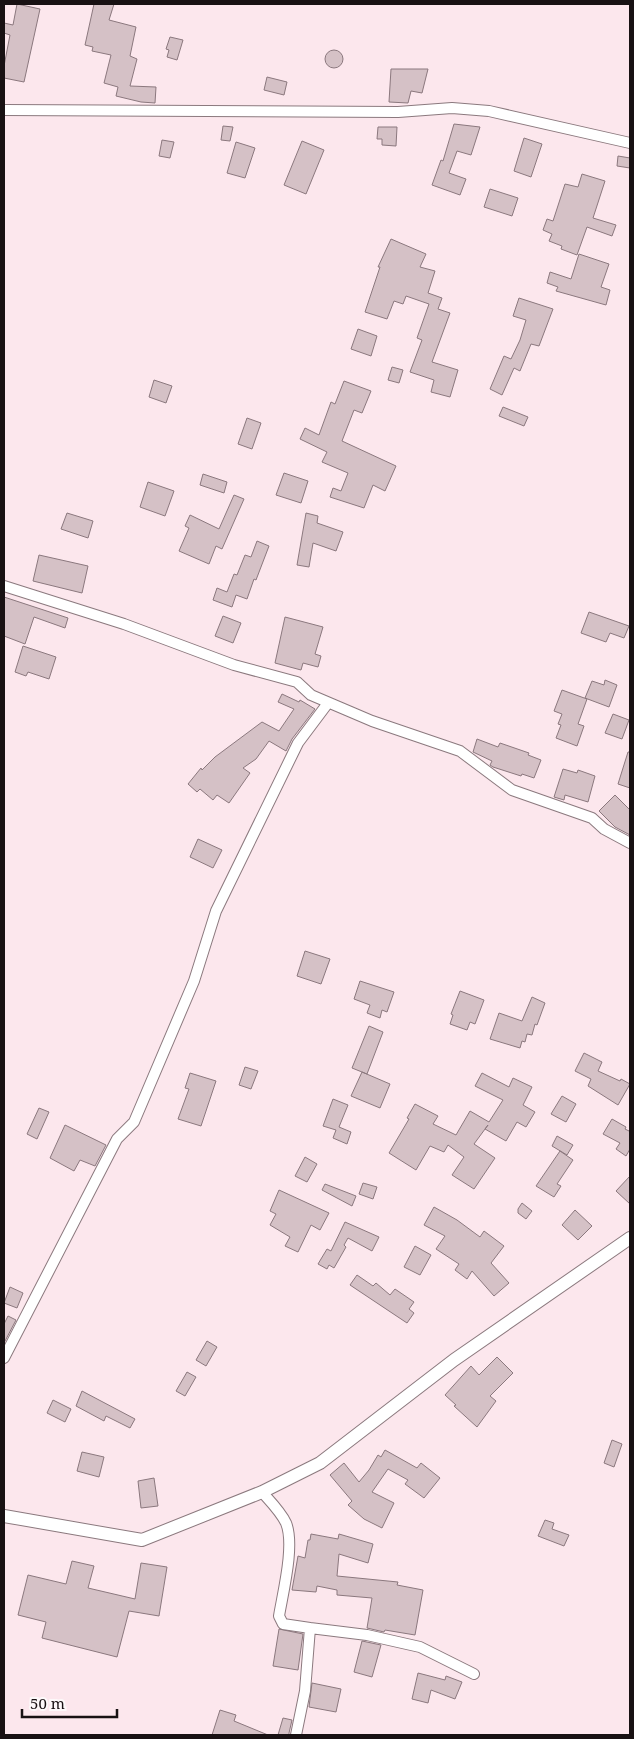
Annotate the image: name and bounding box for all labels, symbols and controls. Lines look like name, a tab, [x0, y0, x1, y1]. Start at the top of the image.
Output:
scale bar	[22, 1686, 118, 1718]
text: 50 m	[30, 1693, 65, 1713]

